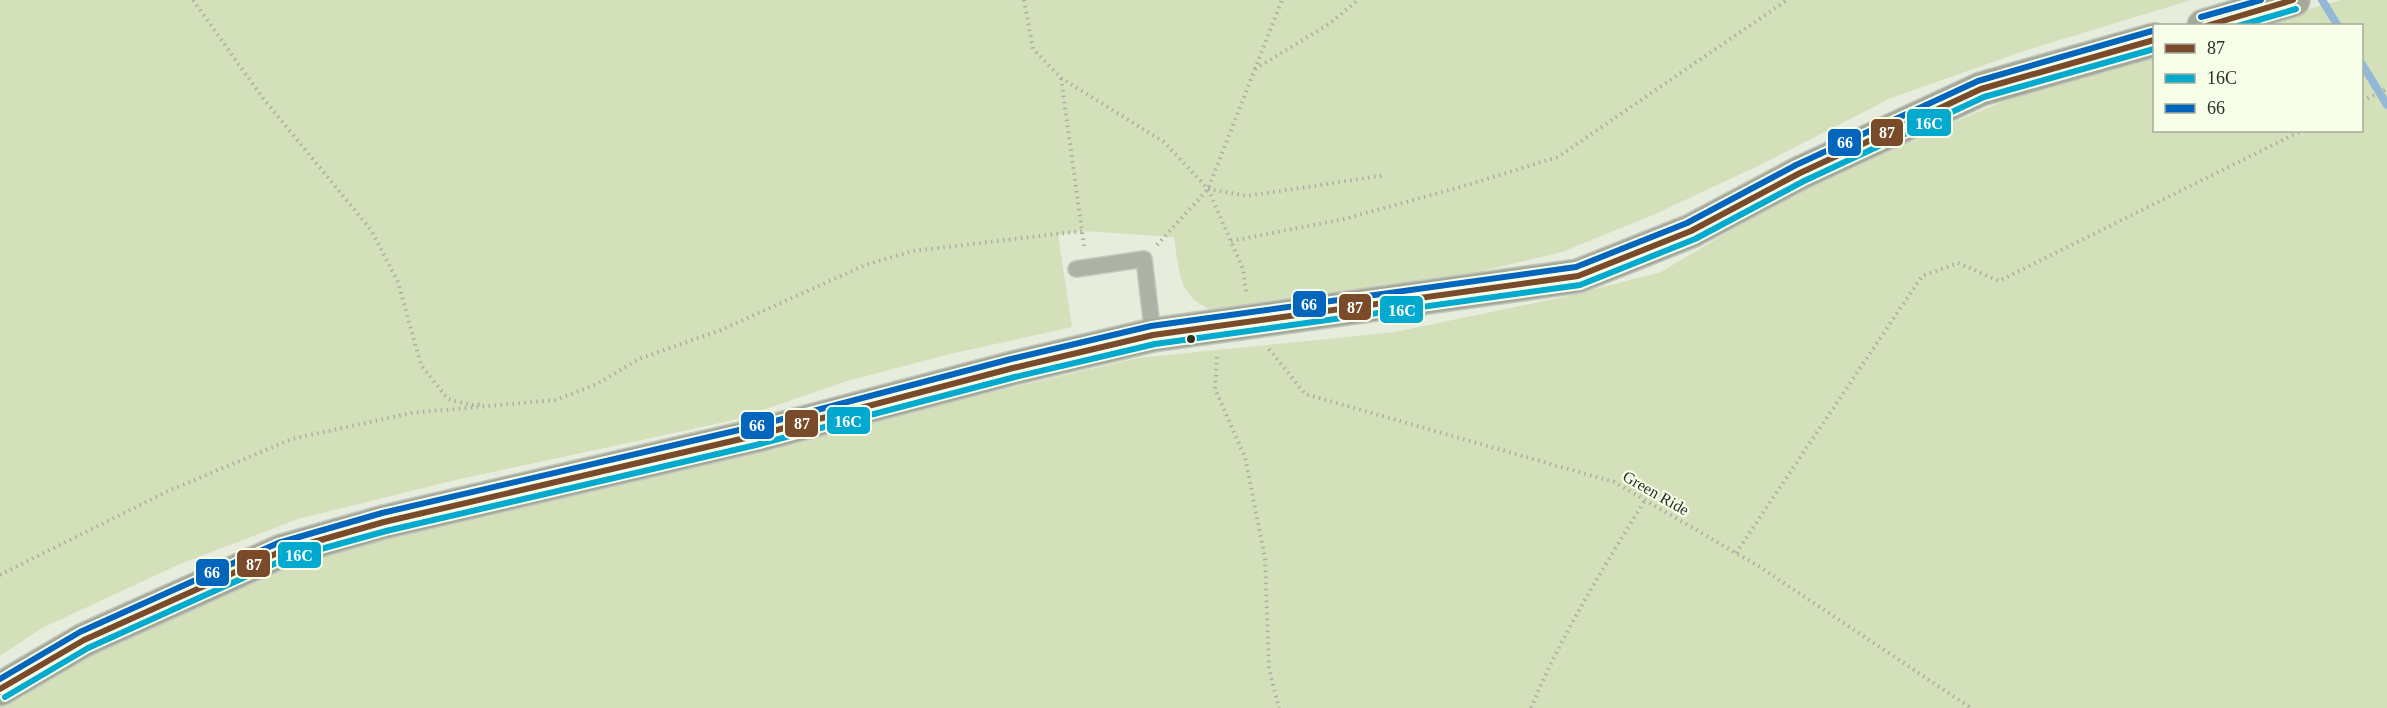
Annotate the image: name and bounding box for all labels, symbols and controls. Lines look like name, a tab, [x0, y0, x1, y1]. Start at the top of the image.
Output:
legend	[2153, 24, 2363, 132]
text: 87	[2207, 38, 2225, 58]
text: 16C	[2207, 68, 2237, 88]
text: 66	[2207, 98, 2225, 118]
line badge: 16C	[1906, 108, 1952, 137]
text: 16C	[1915, 115, 1943, 132]
line badge: 87	[1870, 118, 1904, 147]
text: 87	[1879, 124, 1895, 141]
line badge: 66	[1827, 128, 1862, 157]
text: 66	[1837, 134, 1853, 151]
line badge: 66	[1292, 290, 1327, 318]
line badge: 87	[1338, 293, 1372, 321]
line badge: 16C	[1379, 295, 1424, 324]
text: 66	[1301, 296, 1317, 313]
text: 87	[1347, 299, 1363, 316]
text: 16C	[1388, 302, 1416, 319]
unlabelled marker	[1185, 333, 1197, 345]
line badge: 16C	[826, 406, 871, 435]
line badge: 87	[784, 409, 819, 438]
line badge: 66	[740, 411, 775, 440]
text: 16C	[834, 413, 862, 430]
text: 87	[794, 415, 810, 432]
text: 66	[749, 417, 765, 434]
street label: Green Ride	[1620, 467, 1692, 519]
line badge: 16C	[277, 541, 322, 569]
text: 16C	[285, 547, 313, 564]
line badge: 87	[236, 549, 271, 578]
text: 87	[246, 556, 262, 573]
line badge: 66	[195, 558, 230, 587]
text: 66	[204, 564, 220, 581]

